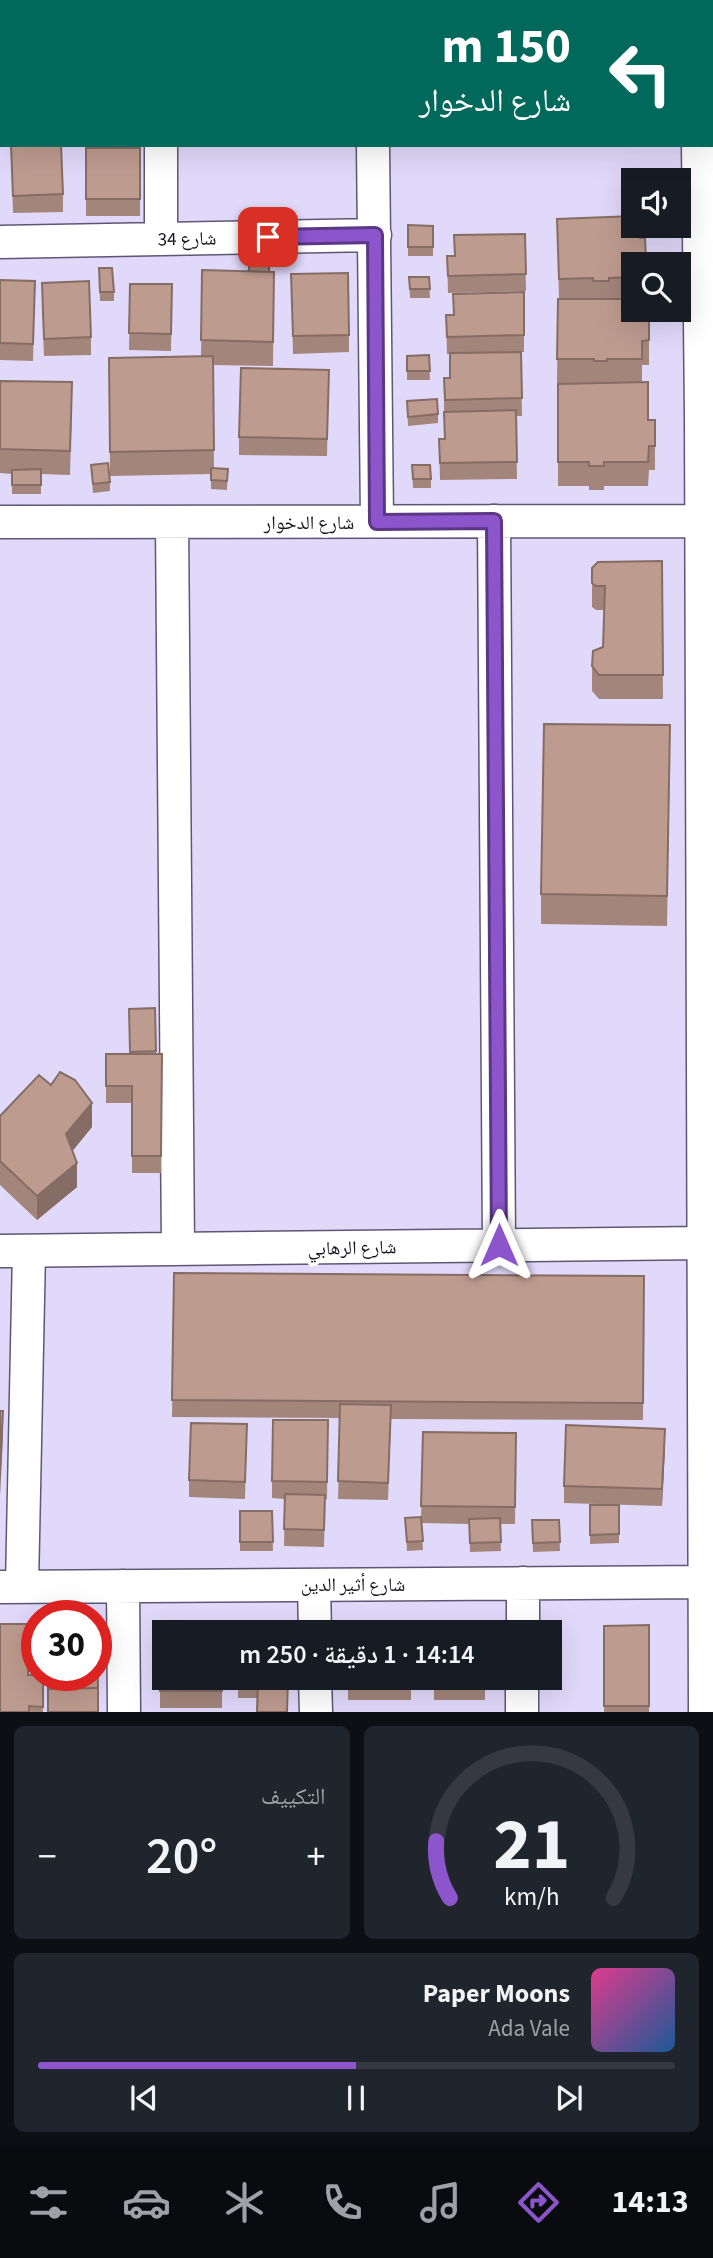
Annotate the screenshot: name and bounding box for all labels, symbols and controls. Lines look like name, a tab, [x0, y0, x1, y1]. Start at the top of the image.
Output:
text: 150 m	[442, 12, 571, 82]
icon: left	[595, 28, 686, 119]
text: شارع الدخوار	[419, 78, 571, 124]
map controls	[621, 168, 691, 322]
button: sound	[621, 168, 691, 238]
pin	[238, 207, 298, 267]
icon: arrive	[249, 218, 287, 256]
street label: شارع 34	[157, 225, 217, 254]
button: search	[621, 252, 691, 322]
street label: شارع الدخوار	[263, 510, 354, 537]
position arrow	[462, 1208, 536, 1282]
street label: شارع الرهابي	[307, 1234, 397, 1264]
street label: شارع أثير الدين	[301, 1572, 405, 1599]
speed limit sign: 30	[21, 1600, 112, 1691]
text: 14:14 · 1 دقيقة · 250 m	[239, 1636, 475, 1673]
text: التكييف	[261, 1780, 326, 1813]
text: 21	[493, 1794, 570, 1898]
text: 20°	[146, 1820, 217, 1894]
text: −	[38, 1830, 57, 1884]
text: +	[307, 1830, 325, 1884]
text: km/h	[504, 1879, 559, 1915]
text: Paper Moons	[423, 1975, 570, 2012]
text: Ada Vale	[488, 2012, 570, 2045]
icon: previous	[125, 2079, 163, 2117]
icon: pause	[337, 2079, 375, 2117]
icon: next	[550, 2079, 588, 2117]
icon: filters	[24, 2178, 73, 2227]
icon: car	[122, 2178, 171, 2227]
icon: climate	[220, 2178, 269, 2227]
icon: phone	[318, 2178, 367, 2227]
icon: music	[416, 2178, 465, 2227]
icon: directions	[514, 2178, 563, 2227]
text: 14:13	[611, 2179, 689, 2225]

